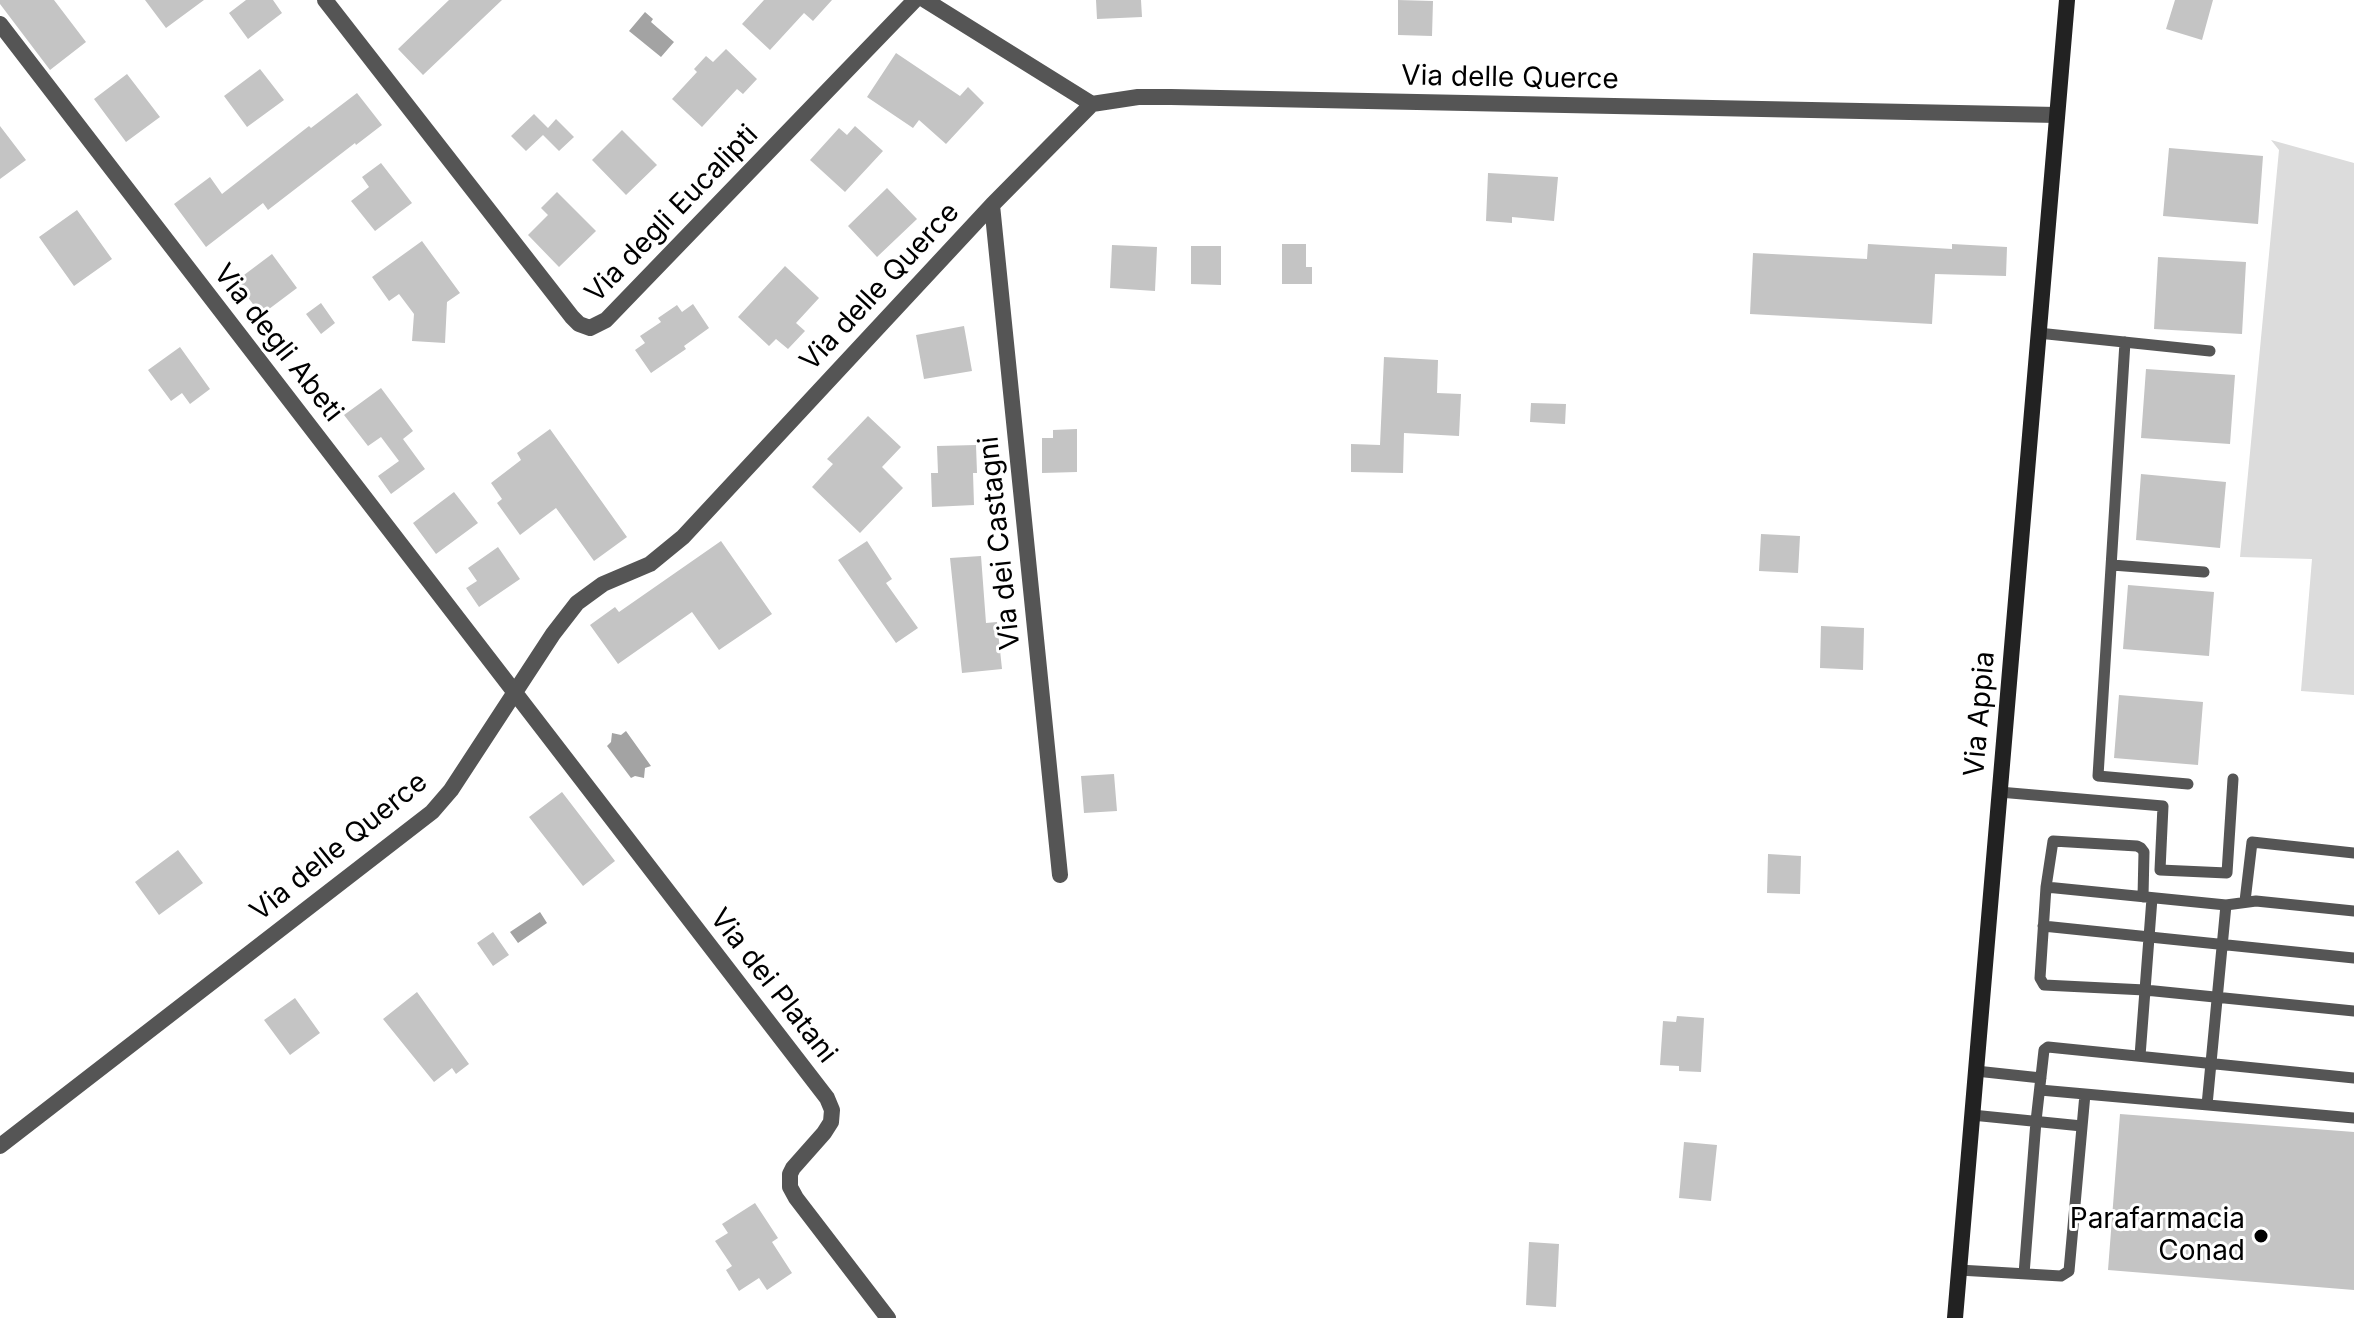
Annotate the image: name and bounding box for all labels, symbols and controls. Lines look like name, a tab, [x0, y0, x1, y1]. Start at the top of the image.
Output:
street label: Via delle Querce	[1401, 59, 1619, 97]
street label: Via degli Eucalipti	[579, 118, 765, 310]
street label: Via delle Querce	[794, 196, 966, 378]
street label: Via degli Abeti	[206, 258, 350, 428]
street label: Via dei Castagni	[972, 435, 1028, 651]
street label: Via Appia	[1958, 650, 2002, 778]
street label: Via delle Querce	[244, 765, 434, 929]
street label: Via dei Platani	[702, 902, 844, 1070]
place label: Parafarmacia Conad	[2070, 1203, 2245, 1269]
marker: Parafarmacia Conad	[2252, 1227, 2270, 1245]

